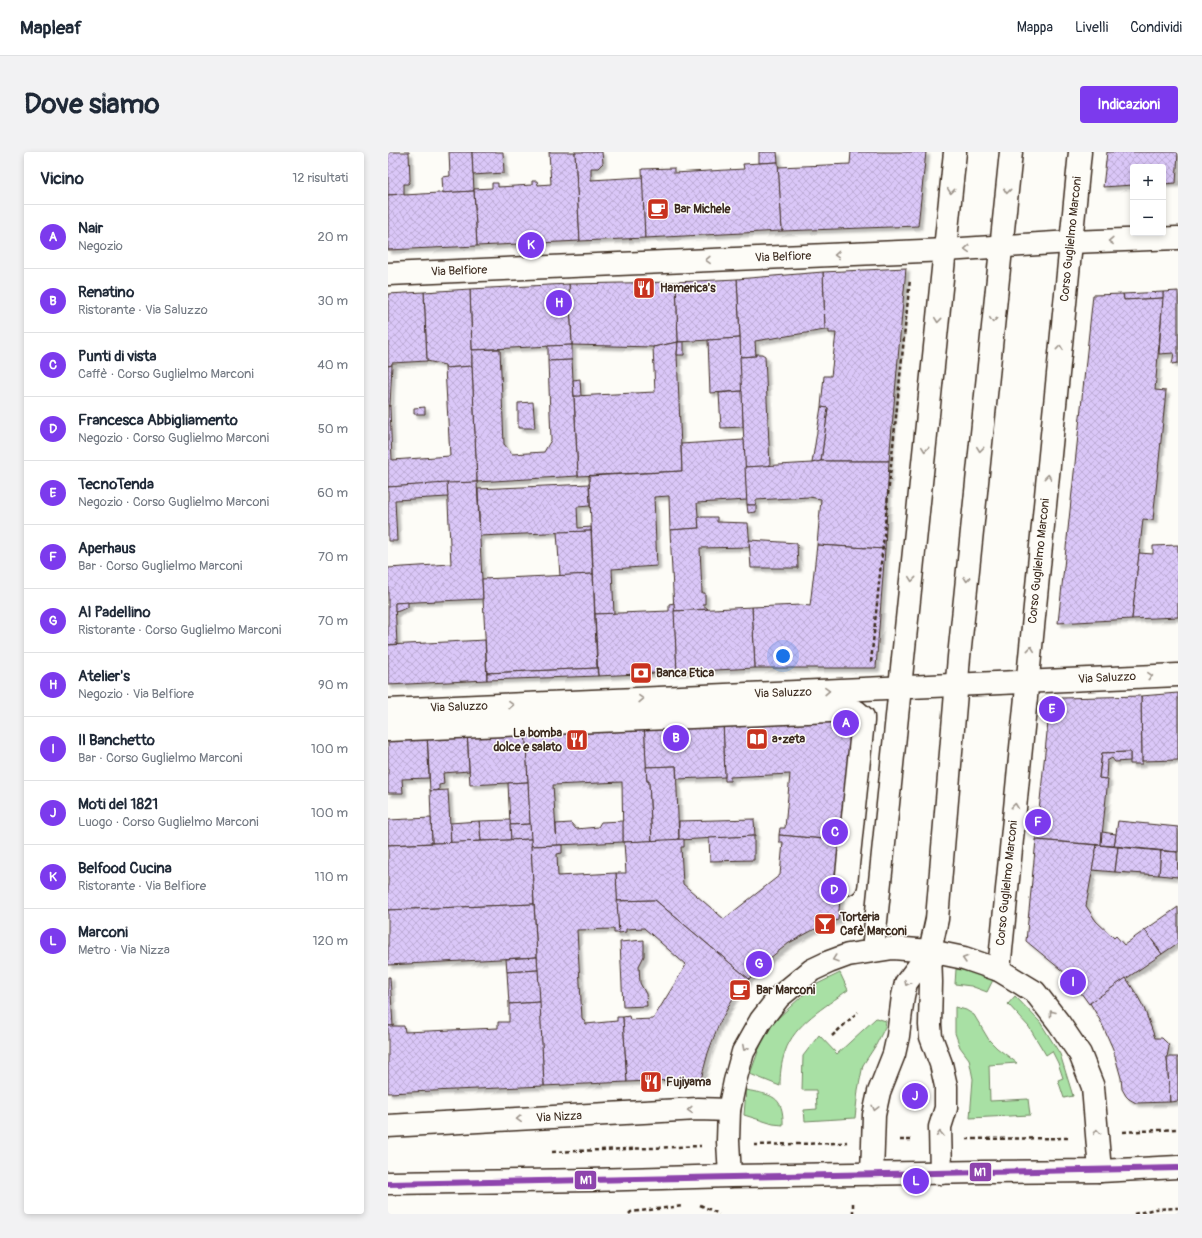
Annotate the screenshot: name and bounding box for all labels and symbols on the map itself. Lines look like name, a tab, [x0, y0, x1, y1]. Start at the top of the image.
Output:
street label: Corso Guglielmo Marconi	[1057, 176, 1085, 302]
one-way arrow	[947, 188, 956, 194]
one-way arrow	[1002, 188, 1011, 194]
cafe icon: Bar Michele	[645, 196, 671, 222]
place label: Bar Michele	[674, 202, 732, 217]
pin: K	[518, 230, 544, 260]
one-way arrow	[1108, 237, 1114, 245]
one-way arrow	[964, 244, 970, 253]
street label: Via Belfiore	[755, 249, 812, 265]
one-way arrow	[834, 250, 840, 259]
one-way arrow	[705, 256, 711, 265]
street label: Via Belfiore	[431, 263, 488, 279]
restaurant icon: Hamerica's	[631, 275, 657, 301]
place label: Hamerica's	[660, 281, 716, 296]
pin: H	[546, 288, 572, 318]
one-way arrow	[934, 317, 943, 323]
one-way arrow	[989, 317, 998, 323]
one-way arrow	[1056, 345, 1065, 351]
one-way arrow	[921, 446, 930, 452]
one-way arrow	[976, 446, 985, 452]
one-way arrow	[1043, 474, 1052, 480]
street label: Corso Guglielmo Marconi	[1025, 498, 1053, 624]
one-way arrow	[907, 576, 916, 582]
one-way arrow	[963, 576, 972, 582]
your location	[773, 646, 793, 666]
one-way arrow	[1026, 646, 1035, 652]
bank icon: Banca Etica	[628, 660, 654, 686]
place label: Banca Etica	[656, 666, 714, 681]
street label: Via Saluzzo	[1078, 669, 1137, 687]
one-way arrow	[1147, 672, 1153, 681]
street label: Via Saluzzo	[754, 684, 813, 702]
one-way arrow	[824, 687, 830, 695]
pin: E	[1039, 694, 1065, 724]
one-way arrow	[638, 695, 644, 703]
street label: Via Saluzzo	[430, 698, 489, 716]
one-way arrow	[508, 700, 514, 709]
pin: A	[833, 708, 859, 738]
pin: B	[663, 723, 689, 753]
place label: La bomba dolce e salato	[494, 726, 563, 755]
library icon: a•zeta	[744, 726, 770, 752]
restaurant icon: La bomba dolce e salato	[564, 727, 590, 753]
place label: a•zeta	[772, 732, 806, 747]
one-way arrow	[1010, 803, 1019, 809]
pin: F	[1025, 807, 1051, 837]
pin: C	[822, 817, 848, 847]
street label: Corso Guglielmo Marconi	[993, 820, 1021, 946]
pin: D	[821, 875, 847, 905]
place label: Torteria Cafè Marconi	[839, 910, 907, 939]
bar icon: Torteria Cafè Marconi	[812, 911, 838, 937]
pin: G	[746, 949, 772, 979]
one-way arrow	[832, 955, 839, 963]
one-way arrow	[962, 955, 968, 963]
pin: I	[1060, 967, 1086, 997]
cafe icon: Bar Marconi	[727, 977, 753, 1003]
one-way arrow	[904, 979, 912, 986]
place label: Bar Marconi	[756, 983, 815, 998]
one-way arrow	[1049, 1011, 1056, 1018]
one-way arrow	[742, 1044, 750, 1052]
restaurant icon: Fujiyama	[638, 1069, 664, 1095]
place label: Fujiyama	[666, 1075, 712, 1090]
pin: J	[902, 1081, 928, 1111]
one-way arrow	[687, 1105, 693, 1114]
one-way arrow	[872, 1105, 880, 1111]
street label: Via Nizza	[536, 1108, 583, 1126]
one-way arrow	[516, 1115, 522, 1123]
one-way arrow	[1092, 1129, 1101, 1135]
one-way arrow	[936, 1131, 944, 1137]
line badge: M1	[969, 1162, 992, 1182]
pin: L	[903, 1166, 929, 1196]
text: M1	[974, 1166, 986, 1179]
line badge: M1	[574, 1170, 597, 1190]
text: M1	[580, 1174, 592, 1187]

